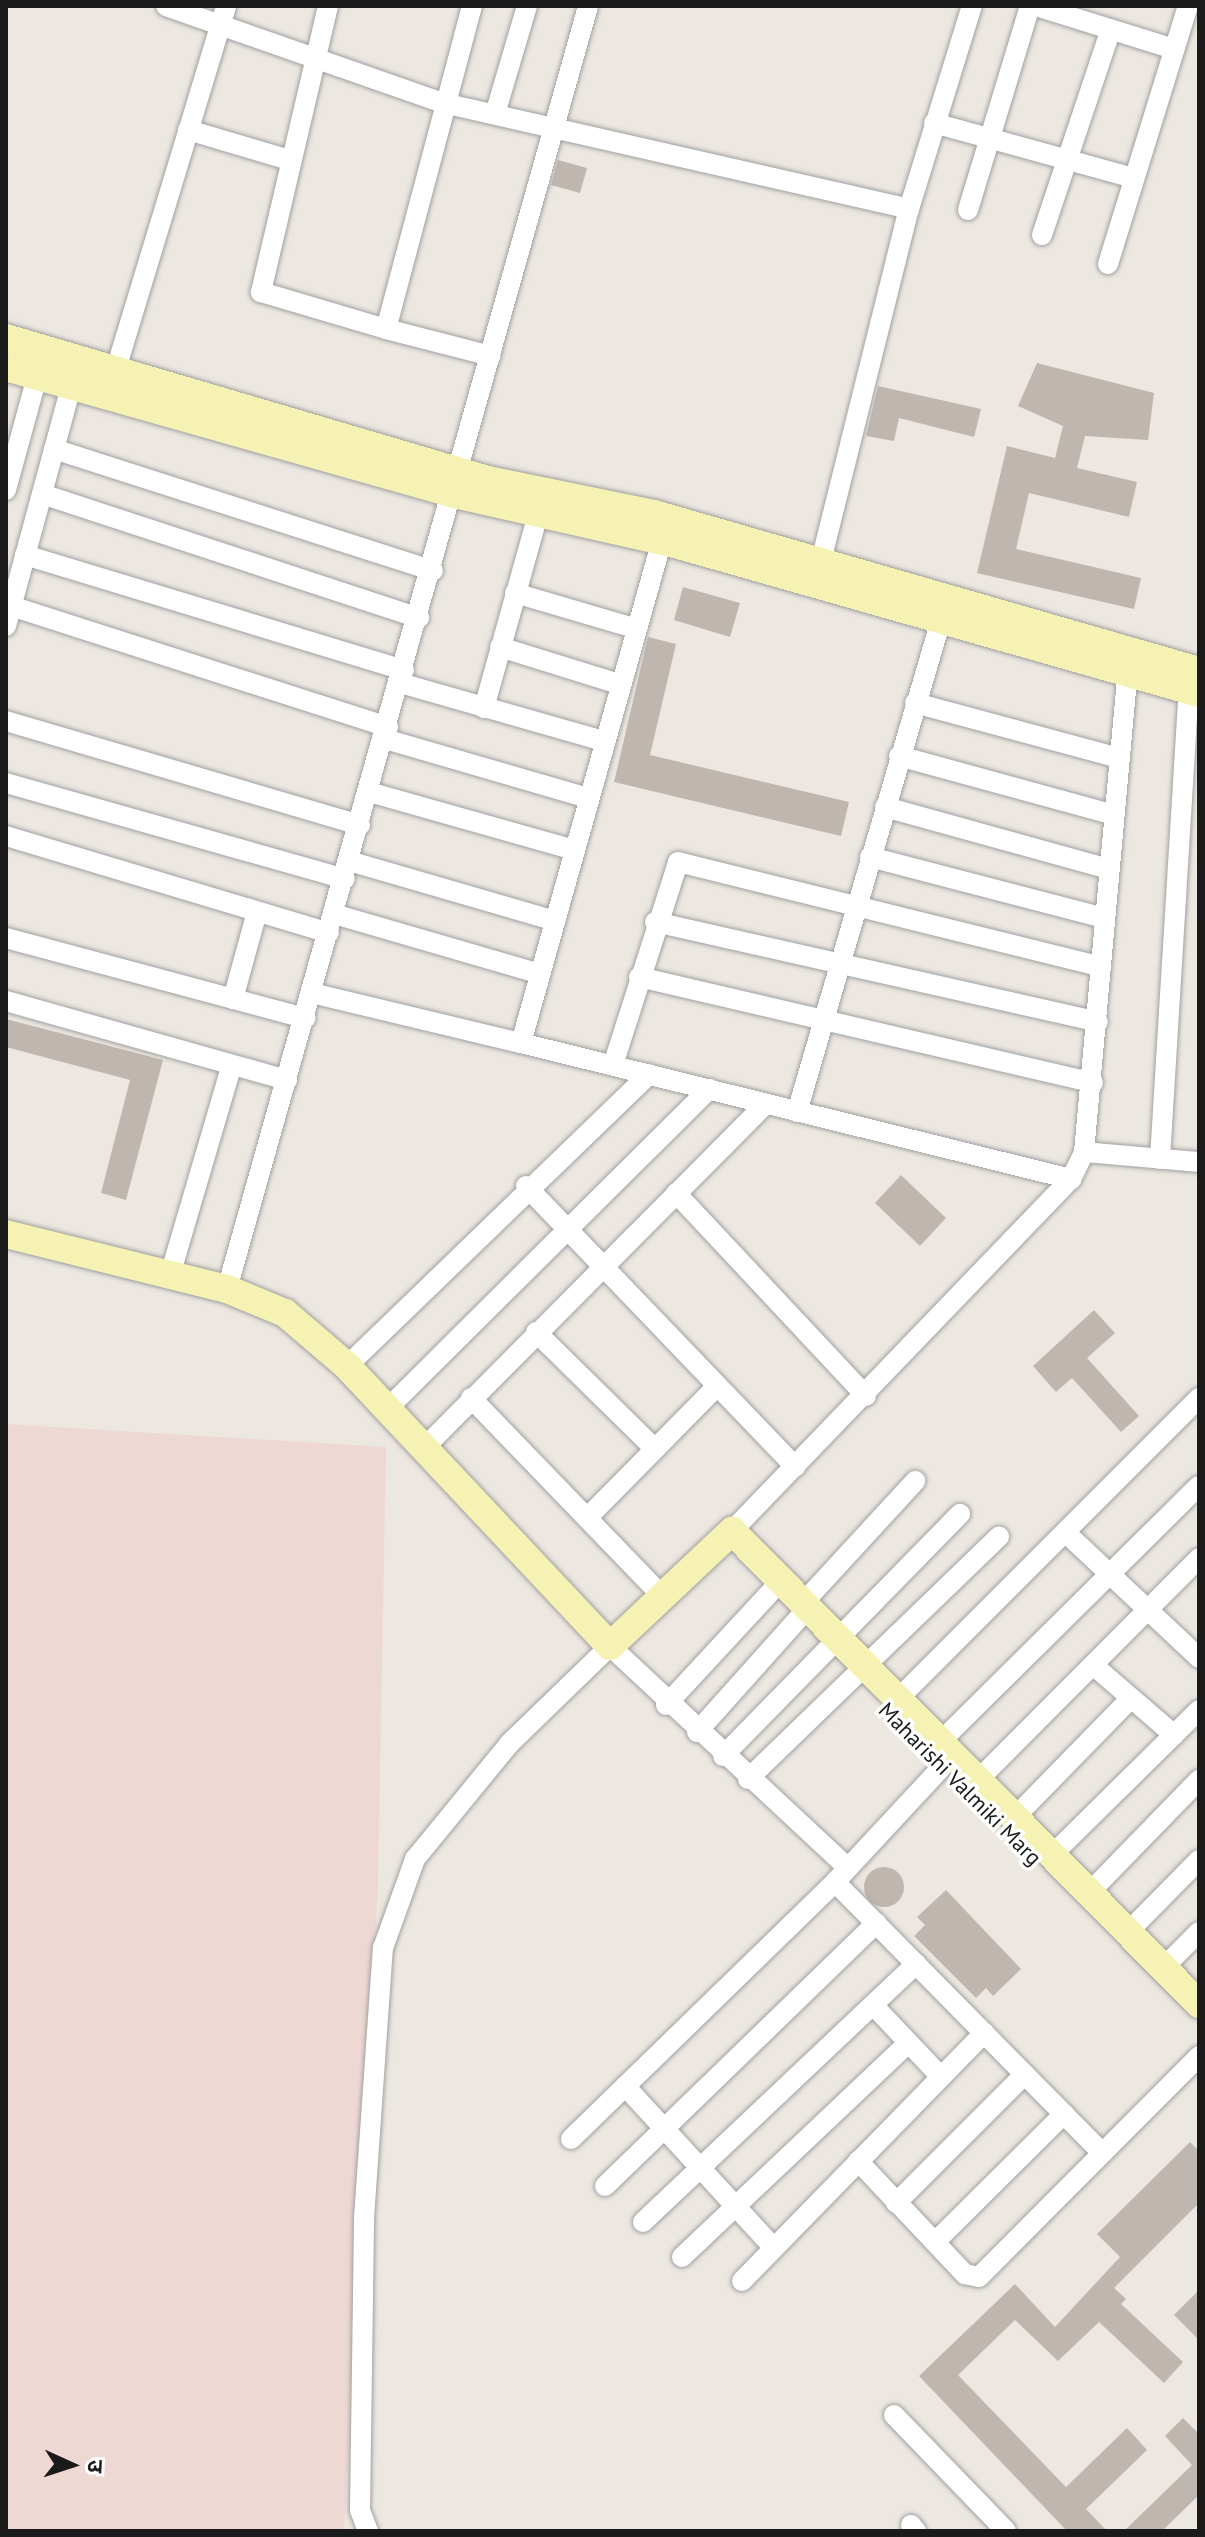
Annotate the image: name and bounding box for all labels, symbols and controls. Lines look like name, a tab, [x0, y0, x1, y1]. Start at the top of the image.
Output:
street label: Maharishi Valmiki Marg	[873, 1697, 1047, 1871]
north arrow	[32, 2425, 112, 2505]
text: उ	[82, 2459, 110, 2473]

